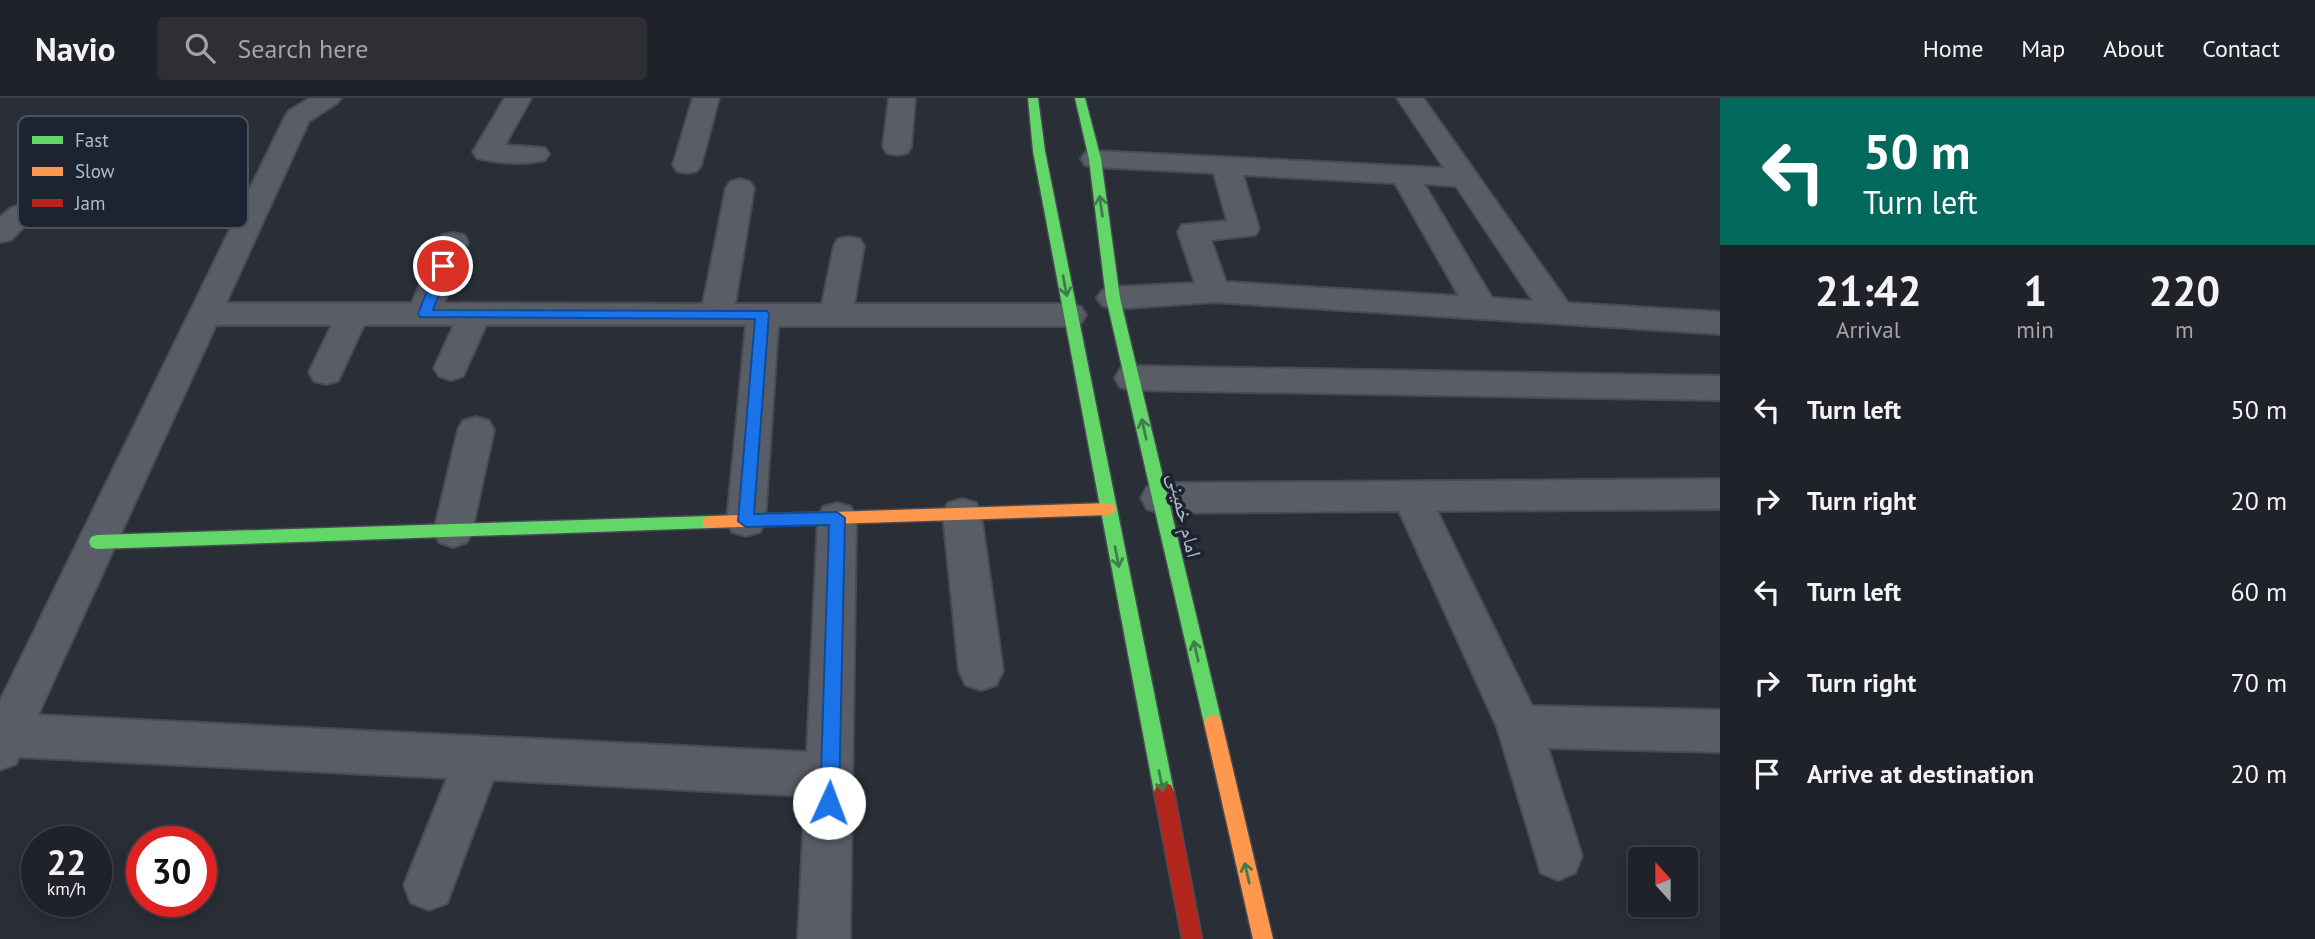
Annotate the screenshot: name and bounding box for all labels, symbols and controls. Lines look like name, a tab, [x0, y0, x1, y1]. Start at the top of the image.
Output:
search box	[157, 17, 647, 80]
text: Navio	[35, 27, 115, 70]
icon: search	[181, 29, 219, 67]
text: Search here	[237, 32, 369, 65]
text: Home	[1923, 33, 1983, 64]
text: Map	[2021, 33, 2065, 64]
text: About	[2103, 33, 2164, 64]
text: Contact	[2202, 33, 2280, 64]
legend	[18, 116, 248, 228]
text: 50 m	[1863, 119, 1970, 183]
icon: left	[1748, 126, 1839, 217]
text: Fast	[75, 128, 109, 152]
text: Slow	[75, 159, 115, 183]
text: Turn left	[1863, 181, 1978, 223]
text: Jam	[74, 191, 105, 215]
one-way arrow	[1094, 195, 1107, 218]
pin	[413, 236, 473, 296]
icon: arrive	[424, 247, 462, 285]
text: 21:42	[1815, 263, 1921, 318]
text: 1	[2023, 263, 2047, 318]
text: 220	[2149, 263, 2220, 318]
one-way arrow	[1058, 274, 1072, 297]
text: Arrival	[1836, 315, 1900, 344]
text: min	[2016, 315, 2054, 344]
text: m	[2175, 315, 2194, 344]
icon: left	[1748, 391, 1786, 429]
text: Turn left	[1807, 393, 1901, 426]
text: 50 m	[2231, 393, 2287, 426]
one-way arrow	[1137, 419, 1150, 441]
street label: امام خمینی	[1161, 470, 1208, 560]
icon: right	[1748, 482, 1786, 520]
text: Turn right	[1807, 484, 1916, 517]
text: 20 m	[2231, 484, 2287, 517]
one-way arrow	[1111, 545, 1125, 568]
icon: left	[1748, 573, 1786, 611]
text: Turn left	[1807, 575, 1901, 608]
text: 60 m	[2231, 575, 2287, 608]
one-way arrow	[1188, 640, 1202, 663]
icon: right	[1748, 664, 1786, 702]
text: Turn right	[1807, 666, 1916, 699]
text: 70 m	[2231, 666, 2287, 699]
icon: arrive	[1748, 755, 1786, 793]
text: Arrive at destination	[1807, 757, 2034, 790]
text: 20 m	[2231, 757, 2287, 790]
position arrow	[792, 766, 866, 840]
one-way arrow	[1155, 769, 1168, 792]
speed limit sign: 30	[126, 826, 217, 917]
text: 22	[47, 839, 86, 885]
north arrow	[1628, 847, 1698, 917]
map controls	[1628, 847, 1698, 917]
one-way arrow	[1240, 862, 1253, 884]
text: km/h	[47, 877, 86, 900]

